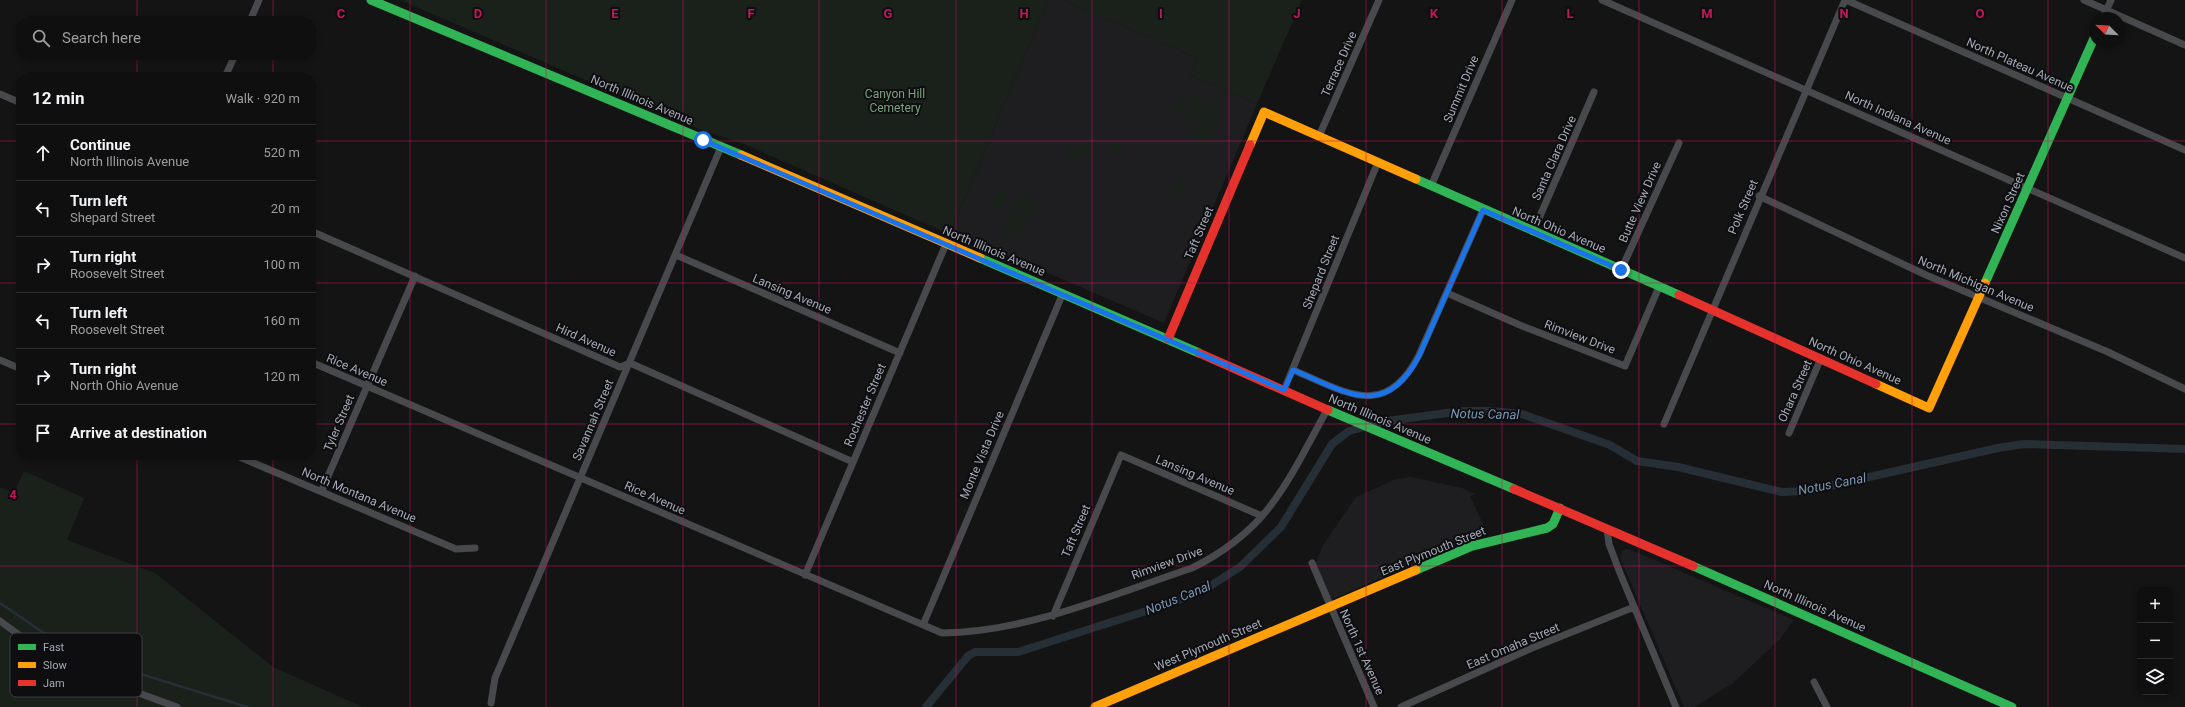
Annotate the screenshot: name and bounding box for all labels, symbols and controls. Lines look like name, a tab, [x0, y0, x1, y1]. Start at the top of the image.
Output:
text: C	[337, 6, 346, 21]
text: D	[474, 6, 482, 21]
text: E	[611, 6, 619, 21]
text: F	[747, 6, 755, 21]
text: G	[884, 6, 893, 21]
text: H	[1019, 6, 1029, 21]
text: I	[1159, 6, 1163, 21]
text: J	[1293, 6, 1301, 21]
text: K	[1430, 6, 1439, 21]
text: L	[1566, 6, 1574, 21]
text: M	[1701, 6, 1713, 21]
text: N	[1839, 6, 1849, 21]
text: O	[1976, 6, 1985, 21]
north arrow	[2089, 12, 2125, 48]
search box	[16, 16, 316, 60]
icon: search	[30, 27, 52, 49]
text: Search here	[62, 29, 141, 47]
street label: Terrace Drive	[1318, 29, 1360, 99]
street label: North Plateau Avenue	[1964, 35, 2076, 95]
street label: Summit Drive	[1441, 53, 1481, 125]
street label: North Illinois Avenue	[589, 72, 695, 128]
park label: Canyon Hill Cemetery	[865, 87, 925, 115]
text: 12 min	[32, 88, 85, 108]
street label: North Indiana Avenue	[1843, 88, 1953, 148]
text: Walk · 920 m	[225, 91, 300, 106]
street label: Santa Clara Drive	[1529, 113, 1579, 203]
route start	[694, 131, 712, 149]
text: Continue	[70, 136, 131, 154]
icon: ahead	[32, 142, 54, 164]
text: 520 m	[263, 145, 300, 160]
text: North Illinois Avenue	[70, 154, 189, 169]
street label: Butte View Drive	[1616, 159, 1664, 245]
street label: Nixon Street	[1988, 170, 2028, 236]
street label: Polk Street	[1725, 178, 1761, 236]
text: Turn left	[70, 192, 127, 210]
icon: left	[32, 198, 54, 220]
text: 20 m	[271, 201, 300, 216]
street label: North Ohio Avenue	[1510, 204, 1608, 256]
street label: Taft Street	[1182, 205, 1216, 261]
text: Shepard Street	[70, 210, 155, 225]
street label: North Illinois Avenue	[941, 223, 1047, 279]
street label: Shepard Street	[1300, 233, 1342, 311]
text: Turn right	[70, 248, 136, 266]
street label: North Michigan Avenue	[1916, 253, 2036, 315]
icon: right	[32, 254, 54, 276]
text: 100 m	[263, 257, 300, 272]
route end	[1612, 261, 1630, 279]
text: Roosevelt Street	[70, 266, 164, 281]
street label: Lansing Avenue	[750, 271, 834, 317]
text: Turn left	[70, 304, 127, 322]
icon: left	[32, 310, 54, 332]
text: 160 m	[263, 313, 300, 328]
street label: Rimview Drive	[1543, 317, 1617, 357]
street label: Hird Avenue	[554, 321, 618, 359]
text: Roosevelt Street	[70, 322, 164, 337]
street label: North Ohio Avenue	[1806, 334, 1904, 388]
street label: Rice Avenue	[324, 351, 390, 389]
street label: Ohara Street	[1775, 358, 1815, 424]
text: Turn right	[70, 360, 136, 378]
street label: Rochester Street	[841, 361, 889, 449]
icon: right	[32, 366, 54, 388]
text: 120 m	[263, 369, 300, 384]
street label: Savannah Street	[570, 377, 616, 463]
text: North Ohio Avenue	[70, 378, 178, 393]
street label: North Illinois Avenue	[1327, 391, 1433, 447]
street label: Tyler Street	[321, 392, 357, 454]
water label: Notus Canal	[1450, 406, 1521, 422]
street label: Monte Vista Drive	[957, 409, 1007, 501]
icon: arrive	[32, 422, 54, 444]
text: Arrive at destination	[70, 424, 207, 442]
street label: Lansing Avenue	[1153, 452, 1237, 498]
street label: North Montana Avenue	[300, 465, 418, 525]
water label: Notus Canal	[1797, 470, 1868, 498]
street label: Rice Avenue	[622, 478, 688, 518]
text: 4	[9, 487, 17, 502]
street label: Taft Street	[1059, 503, 1093, 559]
street label: East Plymouth Street	[1379, 524, 1488, 578]
street label: Rimview Drive	[1129, 544, 1205, 582]
street label: North Illinois Avenue	[1762, 577, 1868, 635]
water label: Notus Canal	[1143, 578, 1214, 618]
map controls	[2137, 587, 2173, 695]
button: +	[2137, 587, 2173, 623]
street label: North 1st Avenue	[1337, 607, 1387, 697]
street label: West Plymouth Street	[1152, 616, 1264, 674]
street label: East Omaha Street	[1464, 620, 1562, 672]
button: −	[2137, 623, 2173, 659]
legend	[10, 633, 142, 697]
text: Fast	[43, 641, 65, 654]
text: Slow	[43, 659, 67, 672]
button: layers	[2137, 659, 2173, 695]
text: Jam	[43, 677, 65, 690]

